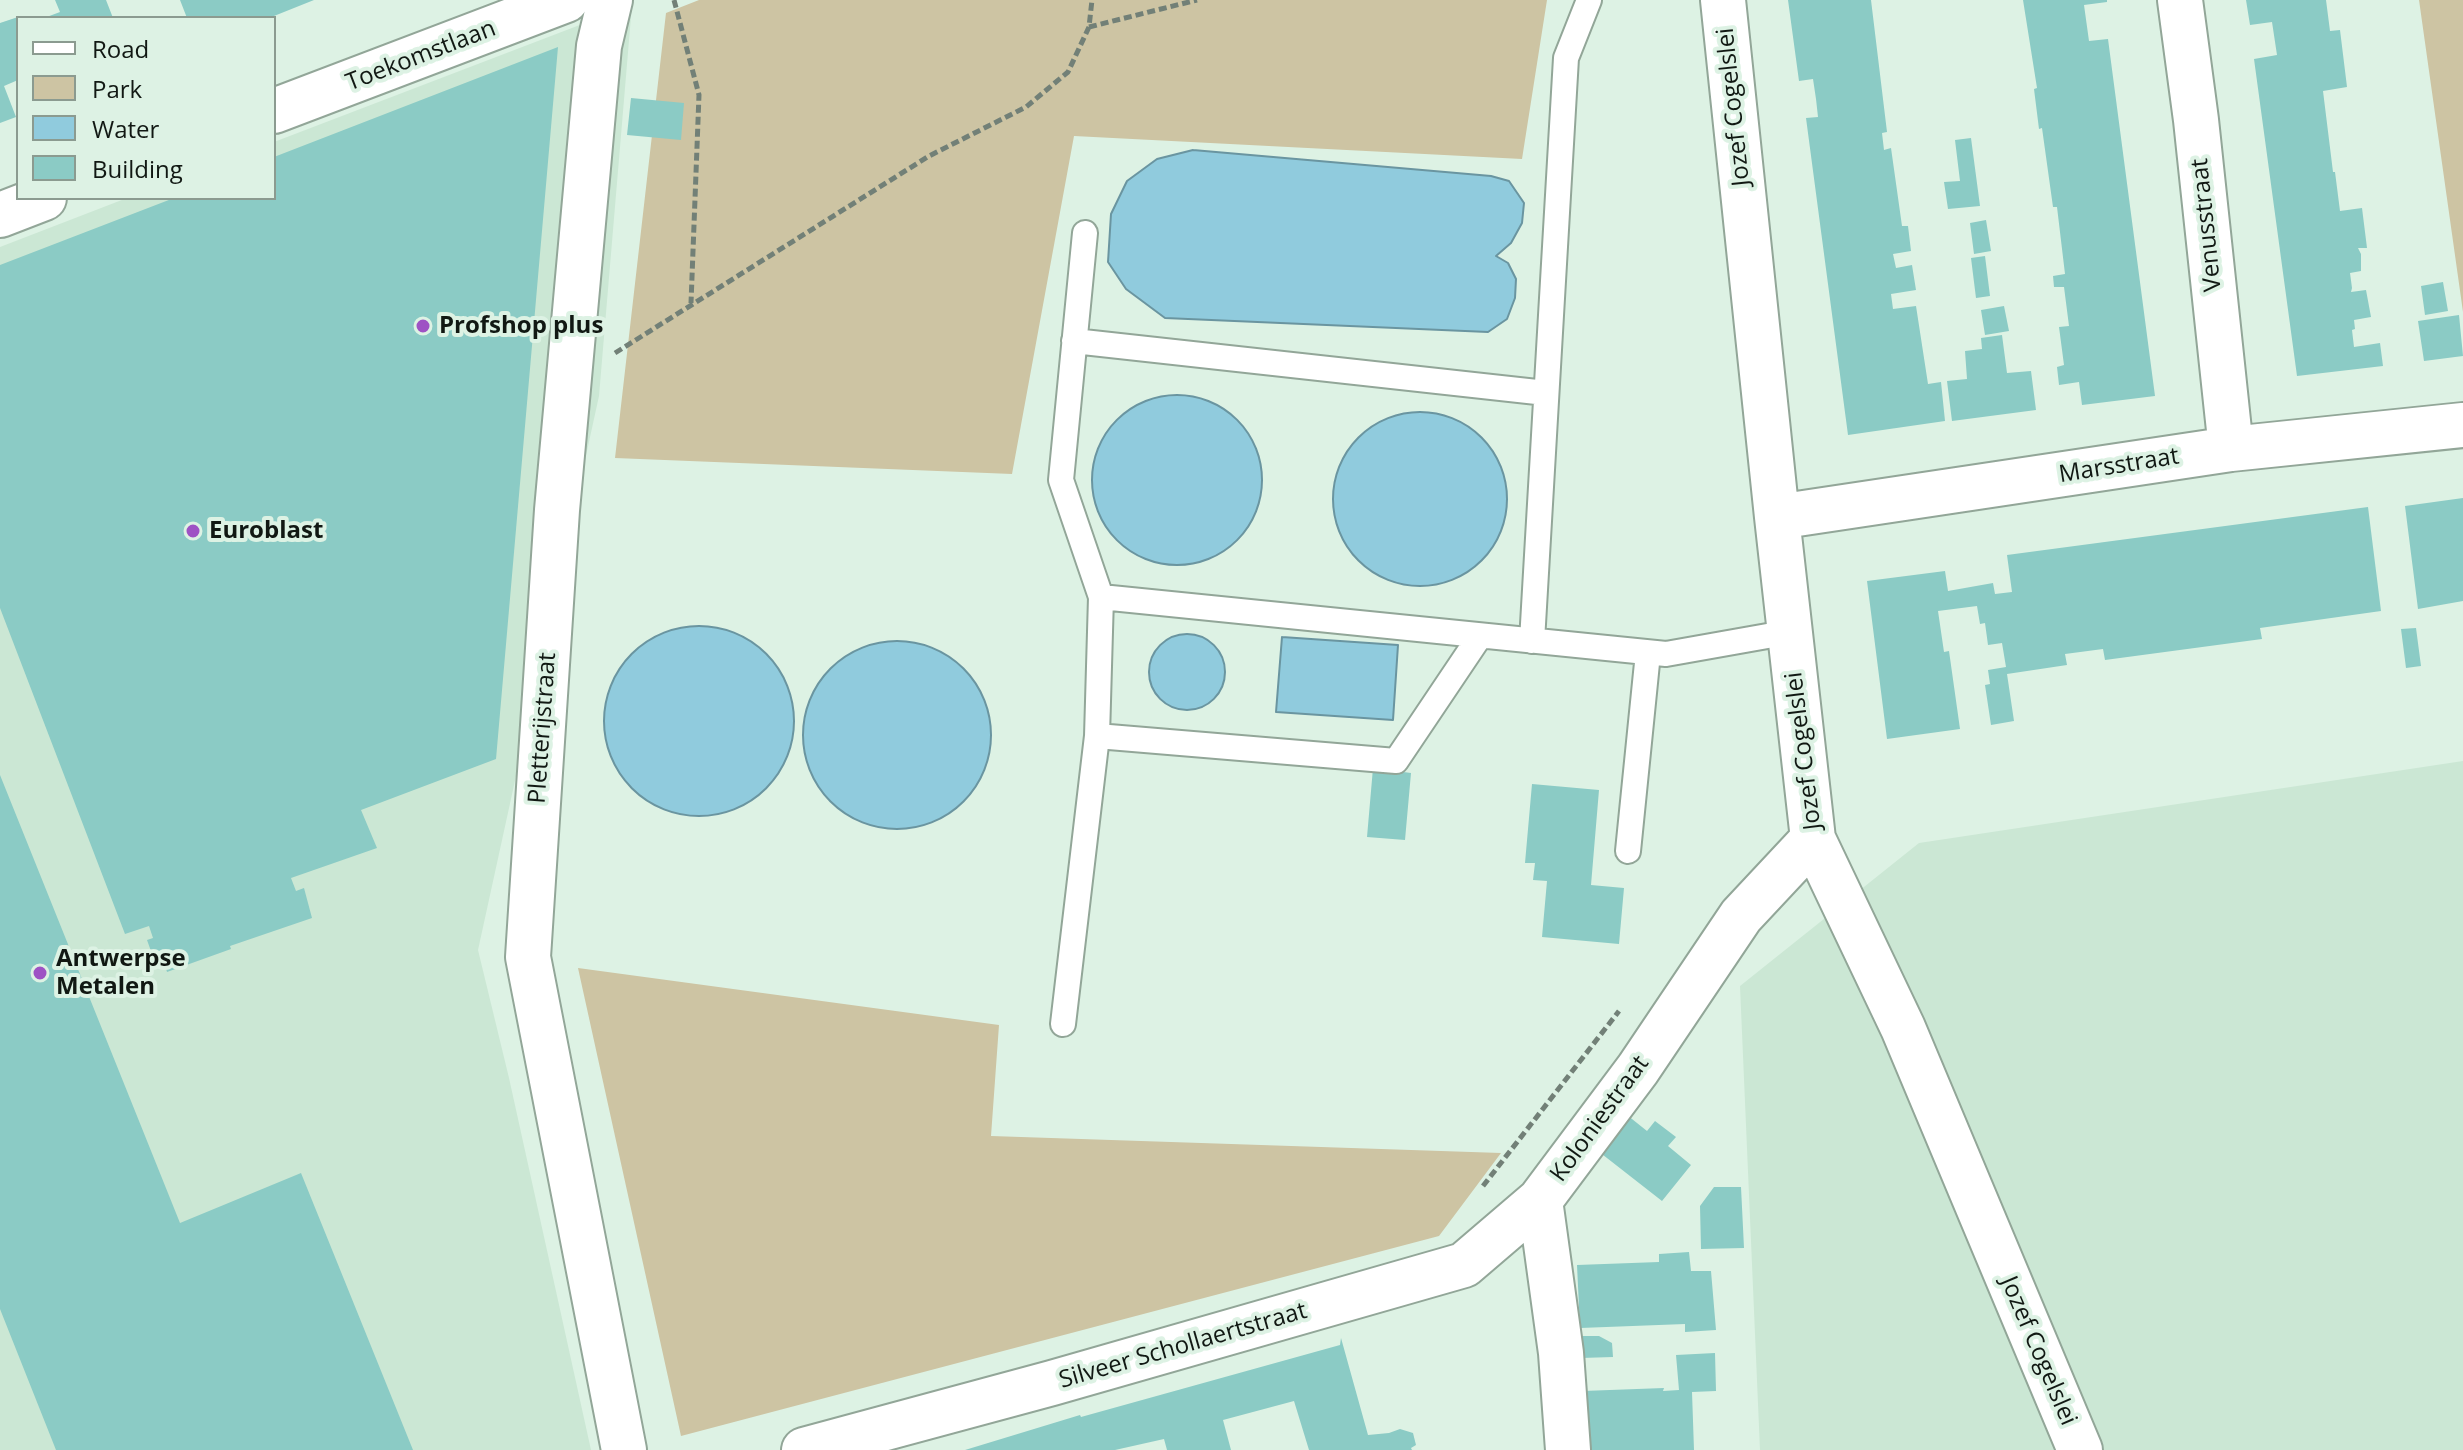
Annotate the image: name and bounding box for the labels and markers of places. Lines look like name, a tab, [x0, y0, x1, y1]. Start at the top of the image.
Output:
place label: Profshop plus	[439, 312, 603, 340]
marker: Profshop plus	[414, 317, 432, 335]
place label: Euroblast	[209, 517, 323, 545]
marker: Euroblast	[184, 522, 202, 540]
place label: Antwerpse Metalen	[56, 945, 186, 1001]
marker: Antwerpse Metalen	[31, 964, 49, 982]

